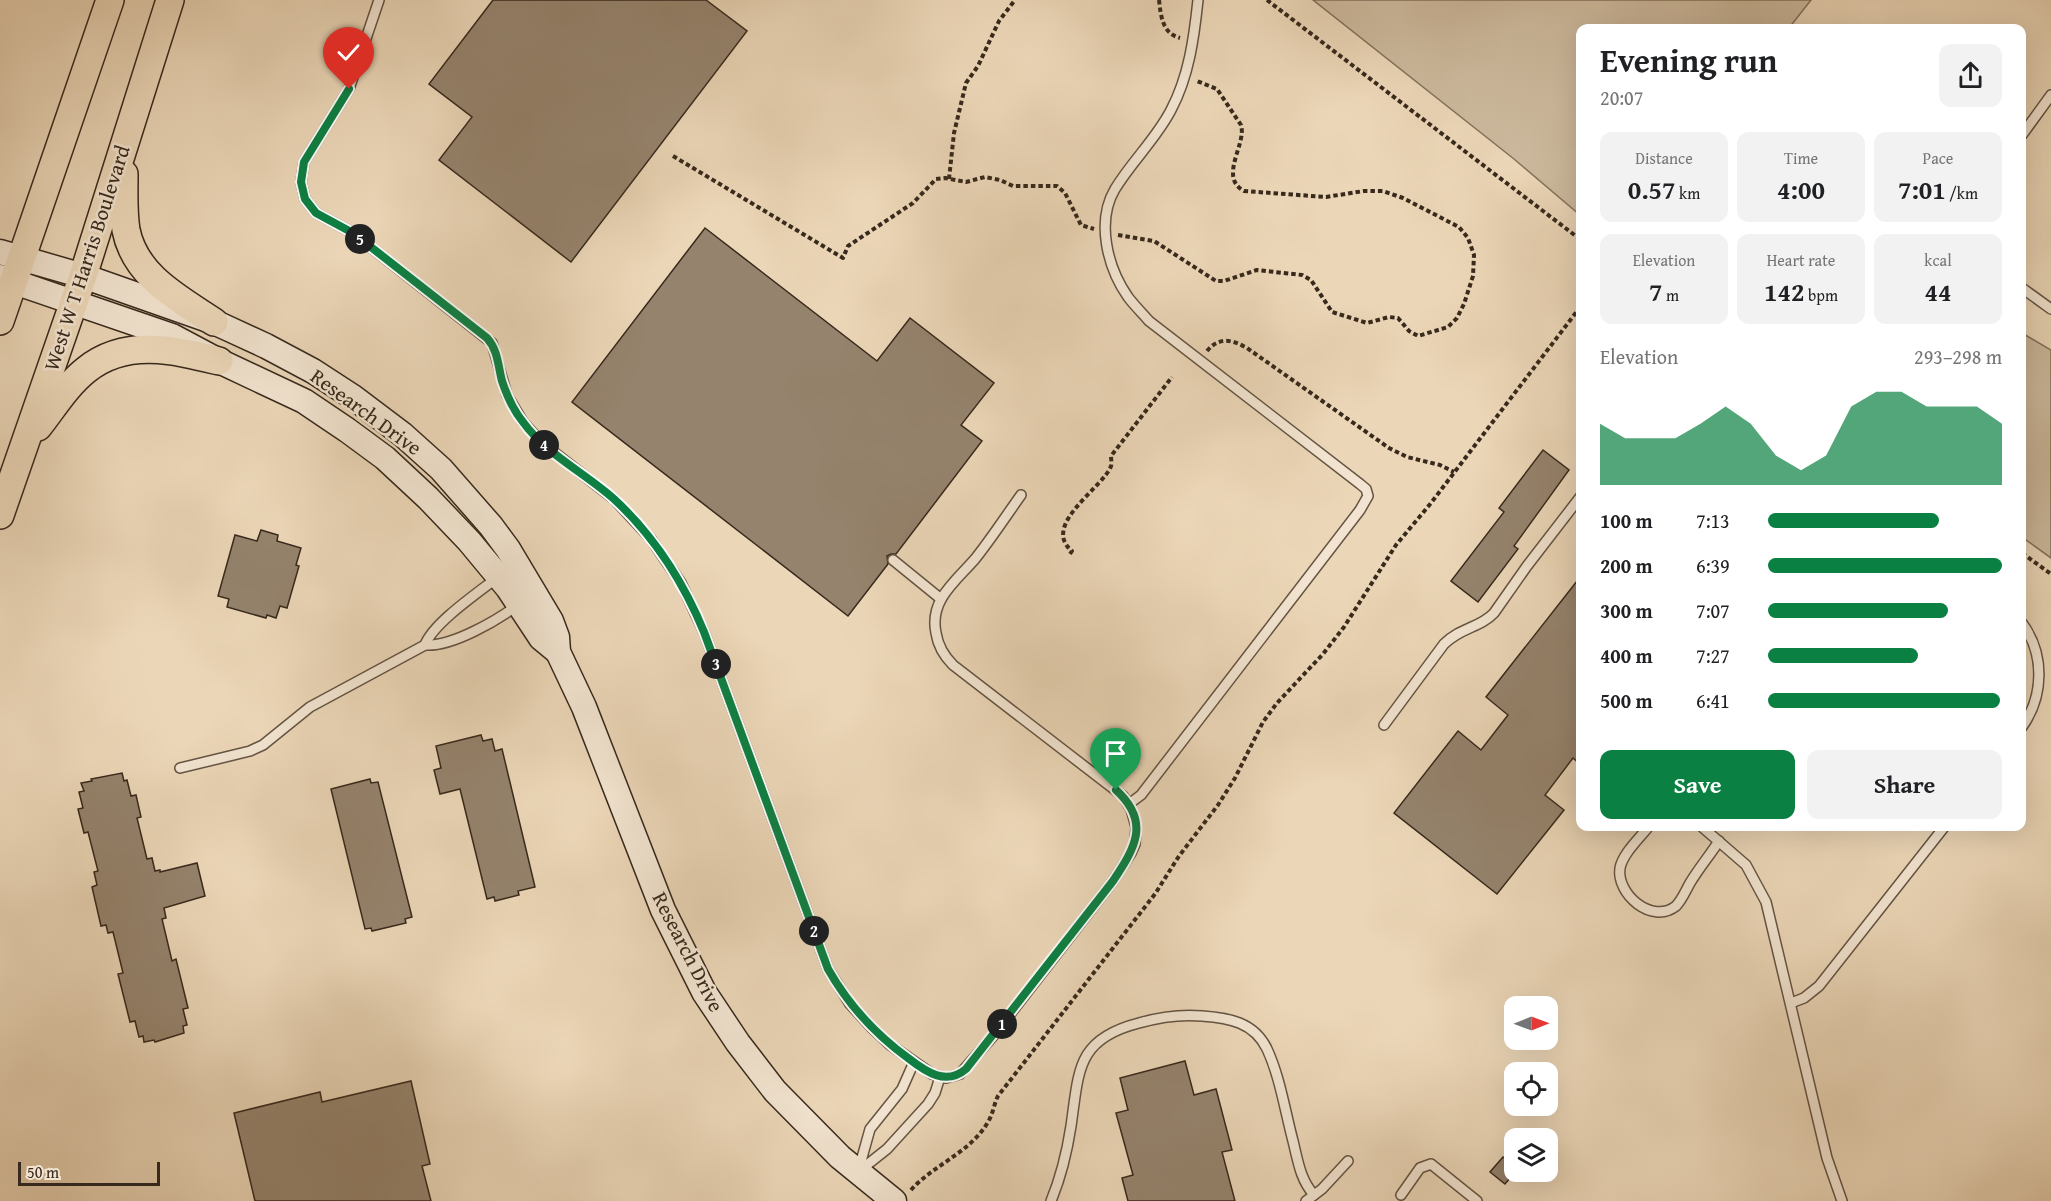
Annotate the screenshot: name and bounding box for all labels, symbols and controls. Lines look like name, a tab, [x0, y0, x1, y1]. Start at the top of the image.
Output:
pin	[323, 27, 374, 89]
icon: check	[332, 36, 365, 69]
text: Evening run	[1600, 36, 1777, 84]
button: share	[1939, 44, 2002, 107]
text: 20:07	[1600, 83, 1643, 112]
street label: West W T Harris Boulevard	[35, 140, 138, 375]
text: Distance	[1635, 146, 1693, 170]
text: Time	[1784, 146, 1818, 170]
text: Pace	[1923, 146, 1953, 170]
text: 0.57	[1628, 170, 1676, 209]
text: 4:00	[1777, 170, 1825, 209]
text: 7:01	[1898, 170, 1946, 209]
text: km	[1676, 181, 1700, 205]
text: /km	[1946, 181, 1978, 205]
pin: 5	[345, 224, 375, 254]
text: 5	[356, 227, 364, 251]
text: Elevation	[1633, 248, 1695, 272]
text: Heart rate	[1767, 248, 1835, 272]
text: kcal	[1924, 248, 1952, 272]
text: 7	[1649, 272, 1662, 311]
text: 142	[1764, 272, 1804, 311]
text: 44	[1925, 272, 1951, 311]
text: m	[1662, 283, 1679, 307]
text: bpm	[1804, 283, 1838, 307]
text: Elevation	[1600, 342, 1678, 371]
text: 293–298 m	[1914, 342, 2002, 371]
street label: Research Drive	[304, 361, 428, 463]
pin: 4	[529, 430, 559, 460]
text: 4	[540, 433, 548, 457]
text: 100 m	[1600, 506, 1653, 535]
text: 7:13	[1696, 506, 1730, 535]
text: 200 m	[1600, 551, 1653, 580]
text: 6:39	[1696, 551, 1730, 580]
text: 300 m	[1600, 596, 1653, 625]
text: 7:07	[1696, 596, 1730, 625]
text: 400 m	[1600, 641, 1653, 670]
text: 7:27	[1696, 641, 1730, 670]
pin: 3	[701, 649, 731, 679]
text: 3	[712, 652, 720, 676]
text: 500 m	[1600, 686, 1653, 715]
text: 6:41	[1696, 686, 1730, 715]
pin	[1090, 728, 1141, 790]
icon: arrive	[1099, 737, 1132, 770]
button: Save	[1600, 750, 1795, 819]
button: Share	[1807, 750, 2002, 819]
street label: Research Drive	[645, 886, 732, 1017]
pin: 2	[799, 916, 829, 946]
text: 2	[810, 919, 818, 943]
north arrow	[1504, 996, 1558, 1050]
map controls	[1504, 996, 1558, 1182]
pin: 1	[987, 1009, 1017, 1039]
text: 1	[998, 1012, 1006, 1036]
button: locate	[1504, 1062, 1558, 1116]
button: layers	[1504, 1128, 1558, 1182]
scale bar	[18, 1159, 160, 1186]
text: 50 m	[27, 1160, 59, 1184]

